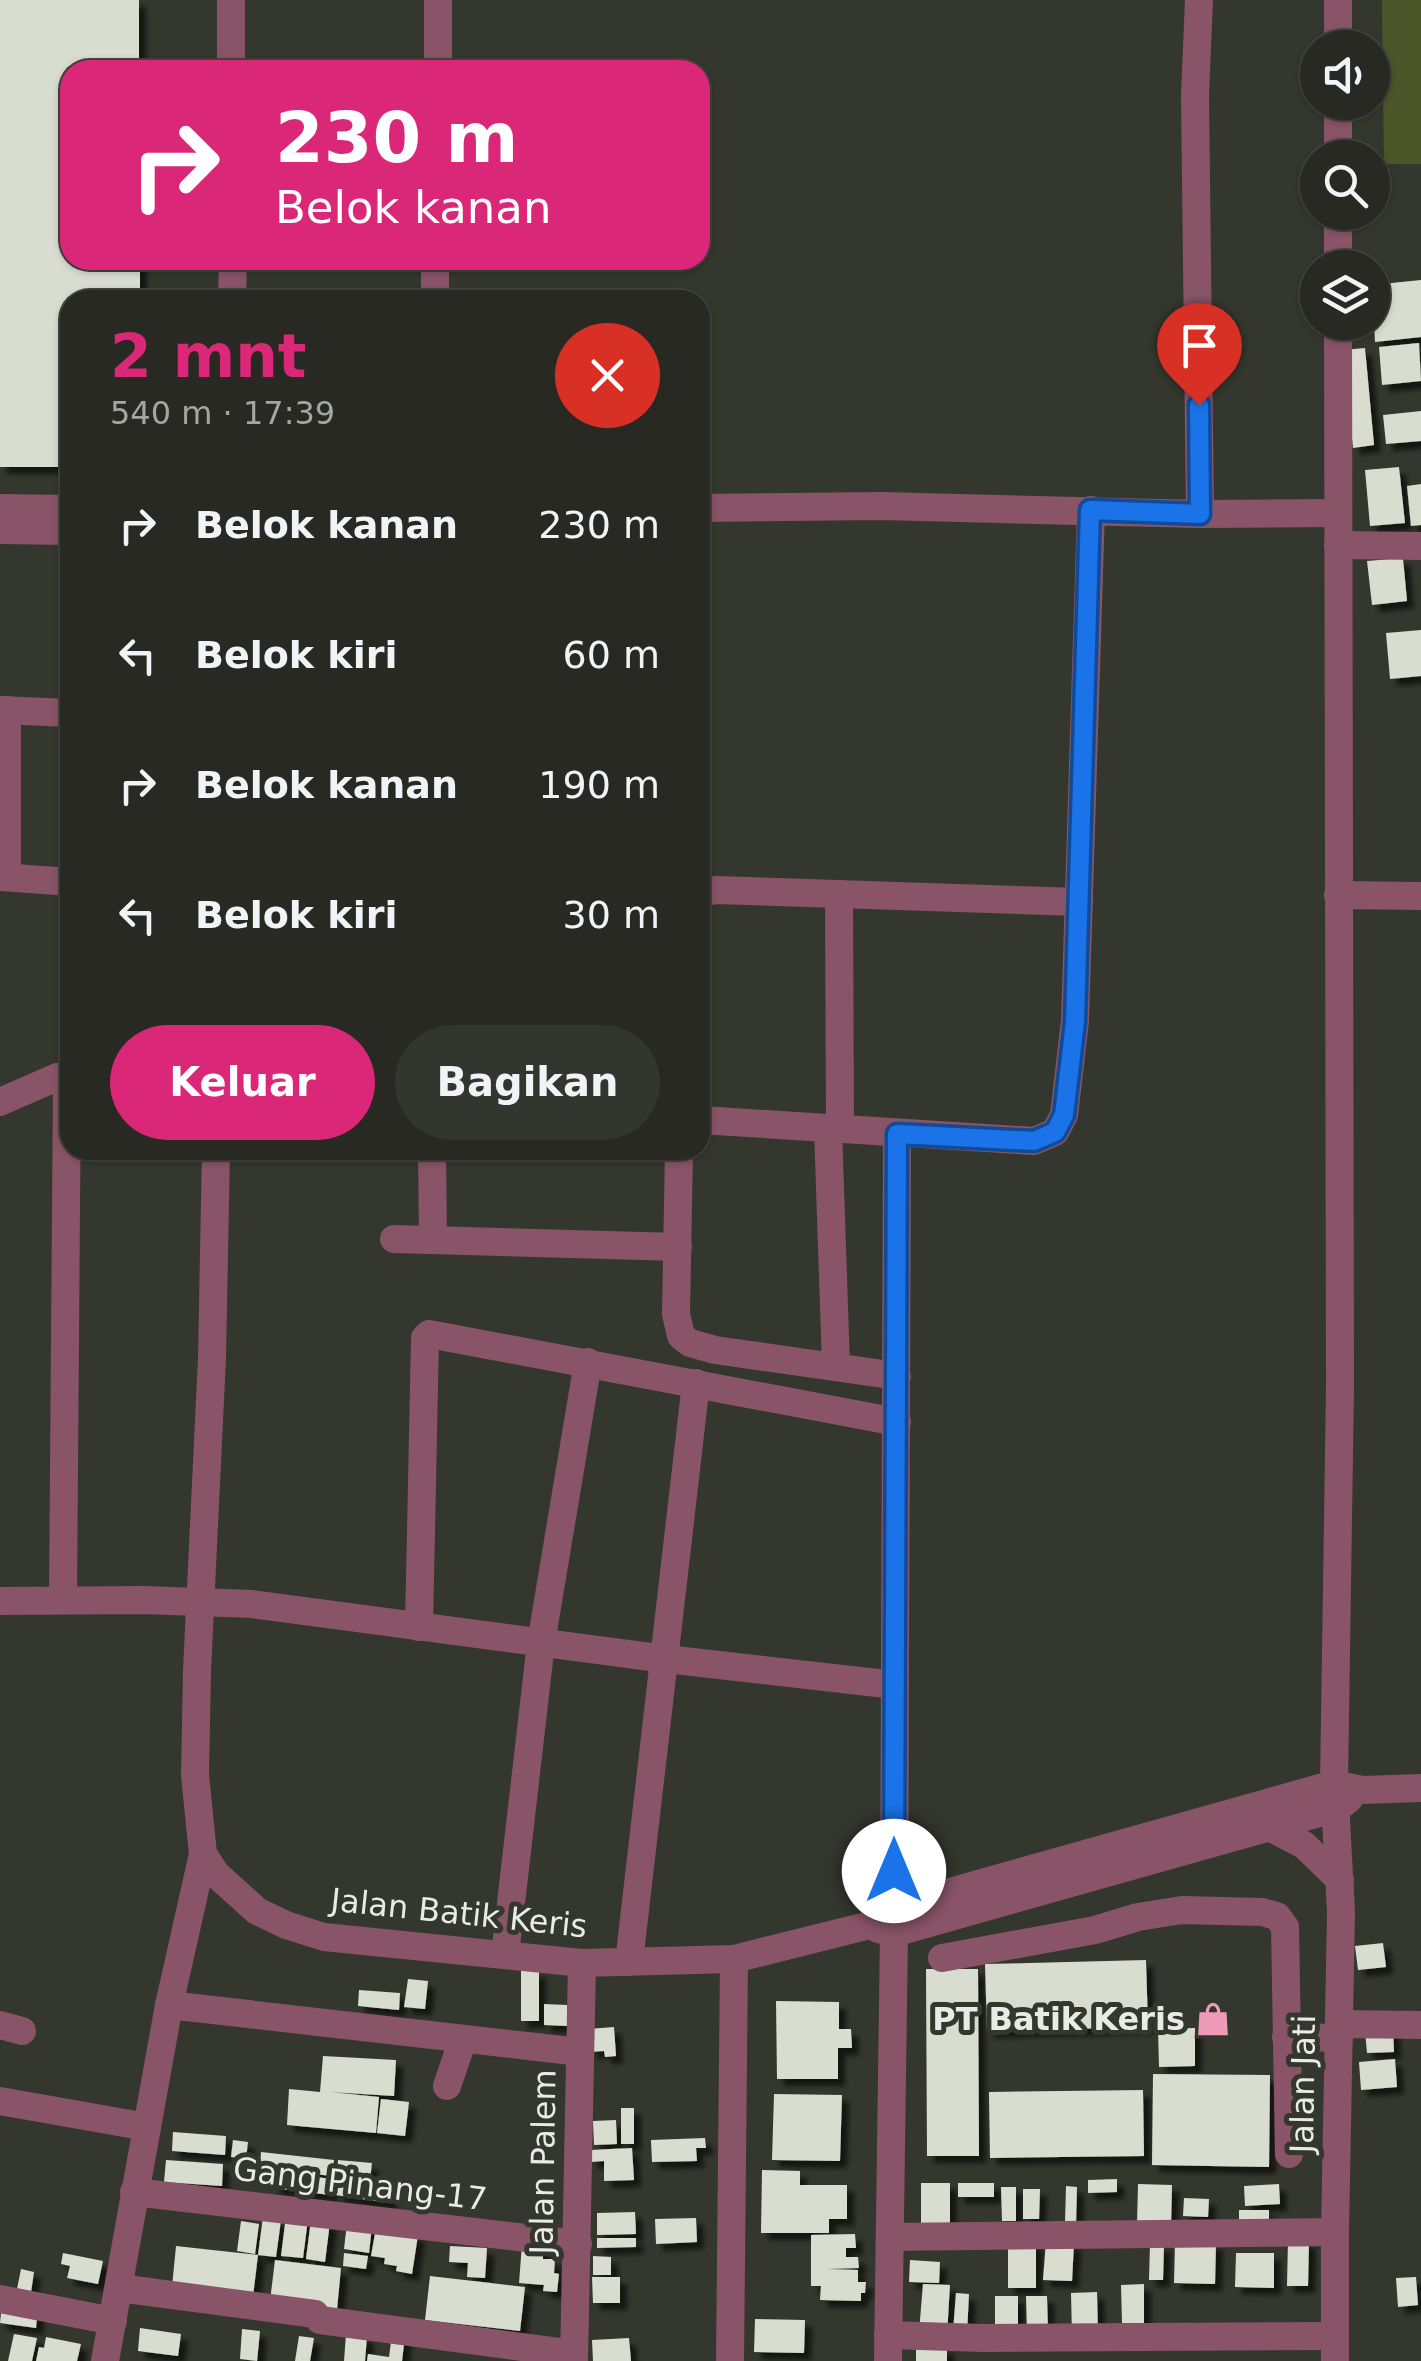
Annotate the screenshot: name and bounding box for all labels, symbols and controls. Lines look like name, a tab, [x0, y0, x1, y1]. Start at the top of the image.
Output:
map controls	[1300, 30, 1390, 340]
button: sound	[1300, 30, 1390, 120]
text: 230 m	[275, 97, 518, 179]
icon: right	[110, 100, 240, 230]
button: search	[1300, 140, 1390, 230]
text: Belok kanan	[275, 181, 551, 234]
button: layers	[1300, 250, 1390, 340]
pin	[1157, 303, 1242, 406]
icon: arrive	[1172, 318, 1227, 373]
text: 2 mnt	[110, 321, 307, 391]
button: close	[555, 323, 660, 428]
text: 540 m · 17:39	[110, 394, 335, 432]
icon: right	[110, 498, 165, 553]
text: Belok kanan	[195, 503, 458, 547]
text: 230 m	[538, 503, 660, 547]
icon: left	[110, 628, 165, 683]
text: Belok kiri	[195, 633, 397, 677]
text: 60 m	[563, 633, 660, 677]
icon: right	[110, 758, 165, 813]
text: Belok kanan	[195, 763, 458, 807]
text: 190 m	[538, 763, 660, 807]
icon: left	[110, 888, 165, 943]
text: Belok kiri	[195, 893, 397, 937]
text: 30 m	[563, 893, 660, 937]
button: Keluar	[110, 1025, 375, 1140]
button: Bagikan	[395, 1025, 660, 1140]
position arrow	[842, 1819, 946, 1923]
street label: Jalan Batik Keris	[327, 1880, 589, 1945]
place label: PT Batik Keris	[932, 2000, 1185, 2038]
shop icon: PT Batik Keris	[1194, 2000, 1232, 2038]
street label: Jalan Jati	[1283, 2014, 1323, 2156]
street label: Jalan Palem	[522, 2069, 564, 2257]
street label: Gang Pinang-17	[231, 2150, 489, 2218]

